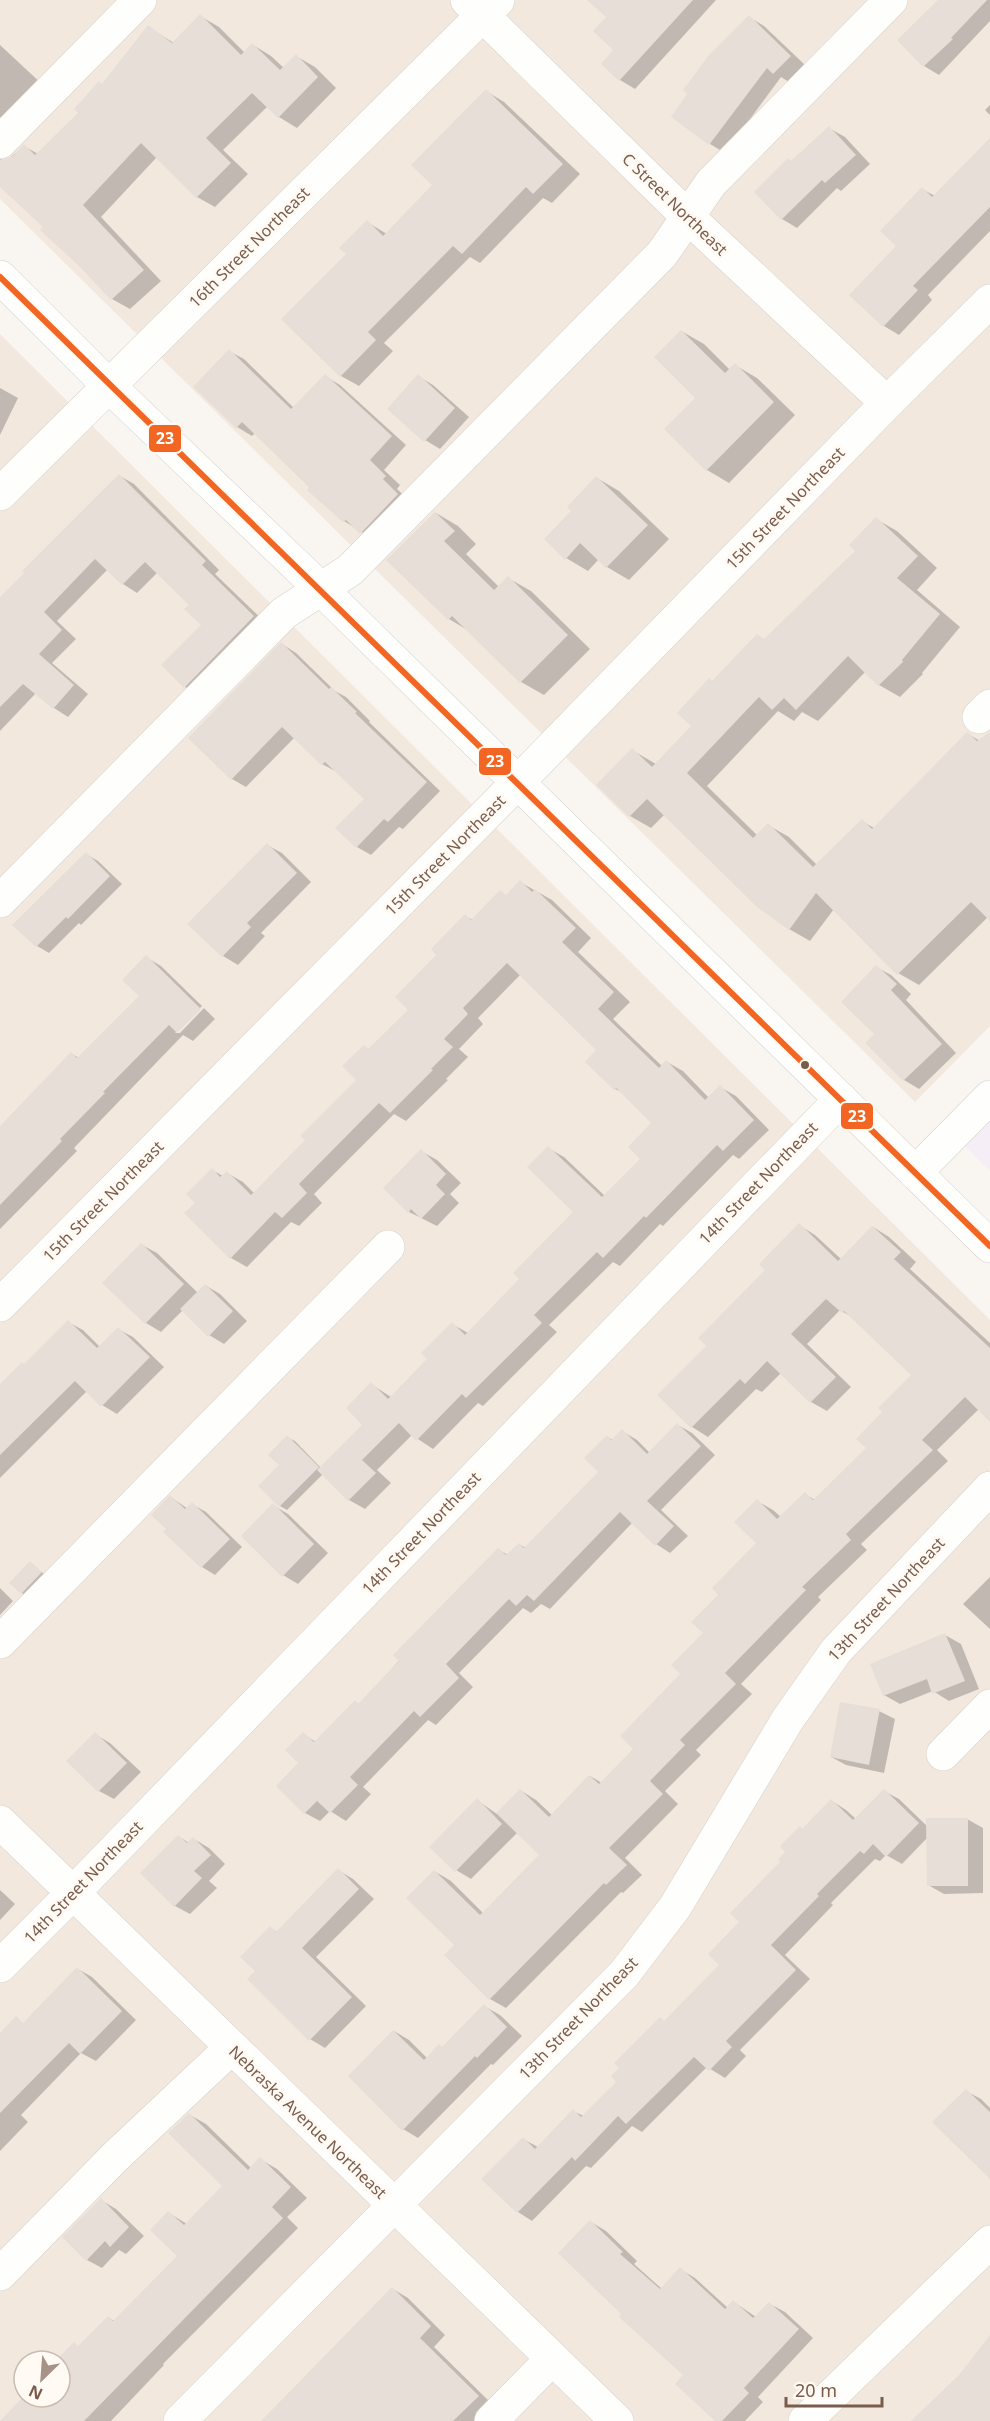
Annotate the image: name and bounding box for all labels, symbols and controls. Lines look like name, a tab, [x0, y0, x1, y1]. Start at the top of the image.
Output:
street label: C Street Northeast	[617, 148, 733, 260]
street label: 16th Street Northeast	[184, 182, 314, 312]
line badge: 23	[148, 424, 182, 453]
text: 23	[156, 427, 174, 449]
street label: 15th Street Northeast	[721, 442, 850, 574]
line badge: 23	[478, 747, 512, 776]
text: 23	[486, 750, 504, 772]
street label: 15th Street Northeast	[380, 790, 510, 920]
unlabelled marker	[799, 1059, 811, 1071]
line badge: 23	[840, 1102, 874, 1130]
text: 23	[848, 1105, 866, 1127]
street label: 14th Street Northeast	[694, 1117, 823, 1249]
street label: 15th Street Northeast	[38, 1136, 168, 1266]
street label: 14th Street Northeast	[357, 1467, 486, 1599]
street label: 13th Street Northeast	[823, 1532, 950, 1666]
street label: 14th Street Northeast	[19, 1816, 148, 1948]
street label: 13th Street Northeast	[514, 1952, 643, 2084]
street label: Nebraska Avenue Northeast	[224, 2041, 392, 2204]
north arrow	[12, 2349, 72, 2409]
scale bar	[786, 2370, 882, 2408]
text: 20 m	[795, 2378, 837, 2402]
text: N	[25, 2380, 46, 2405]

